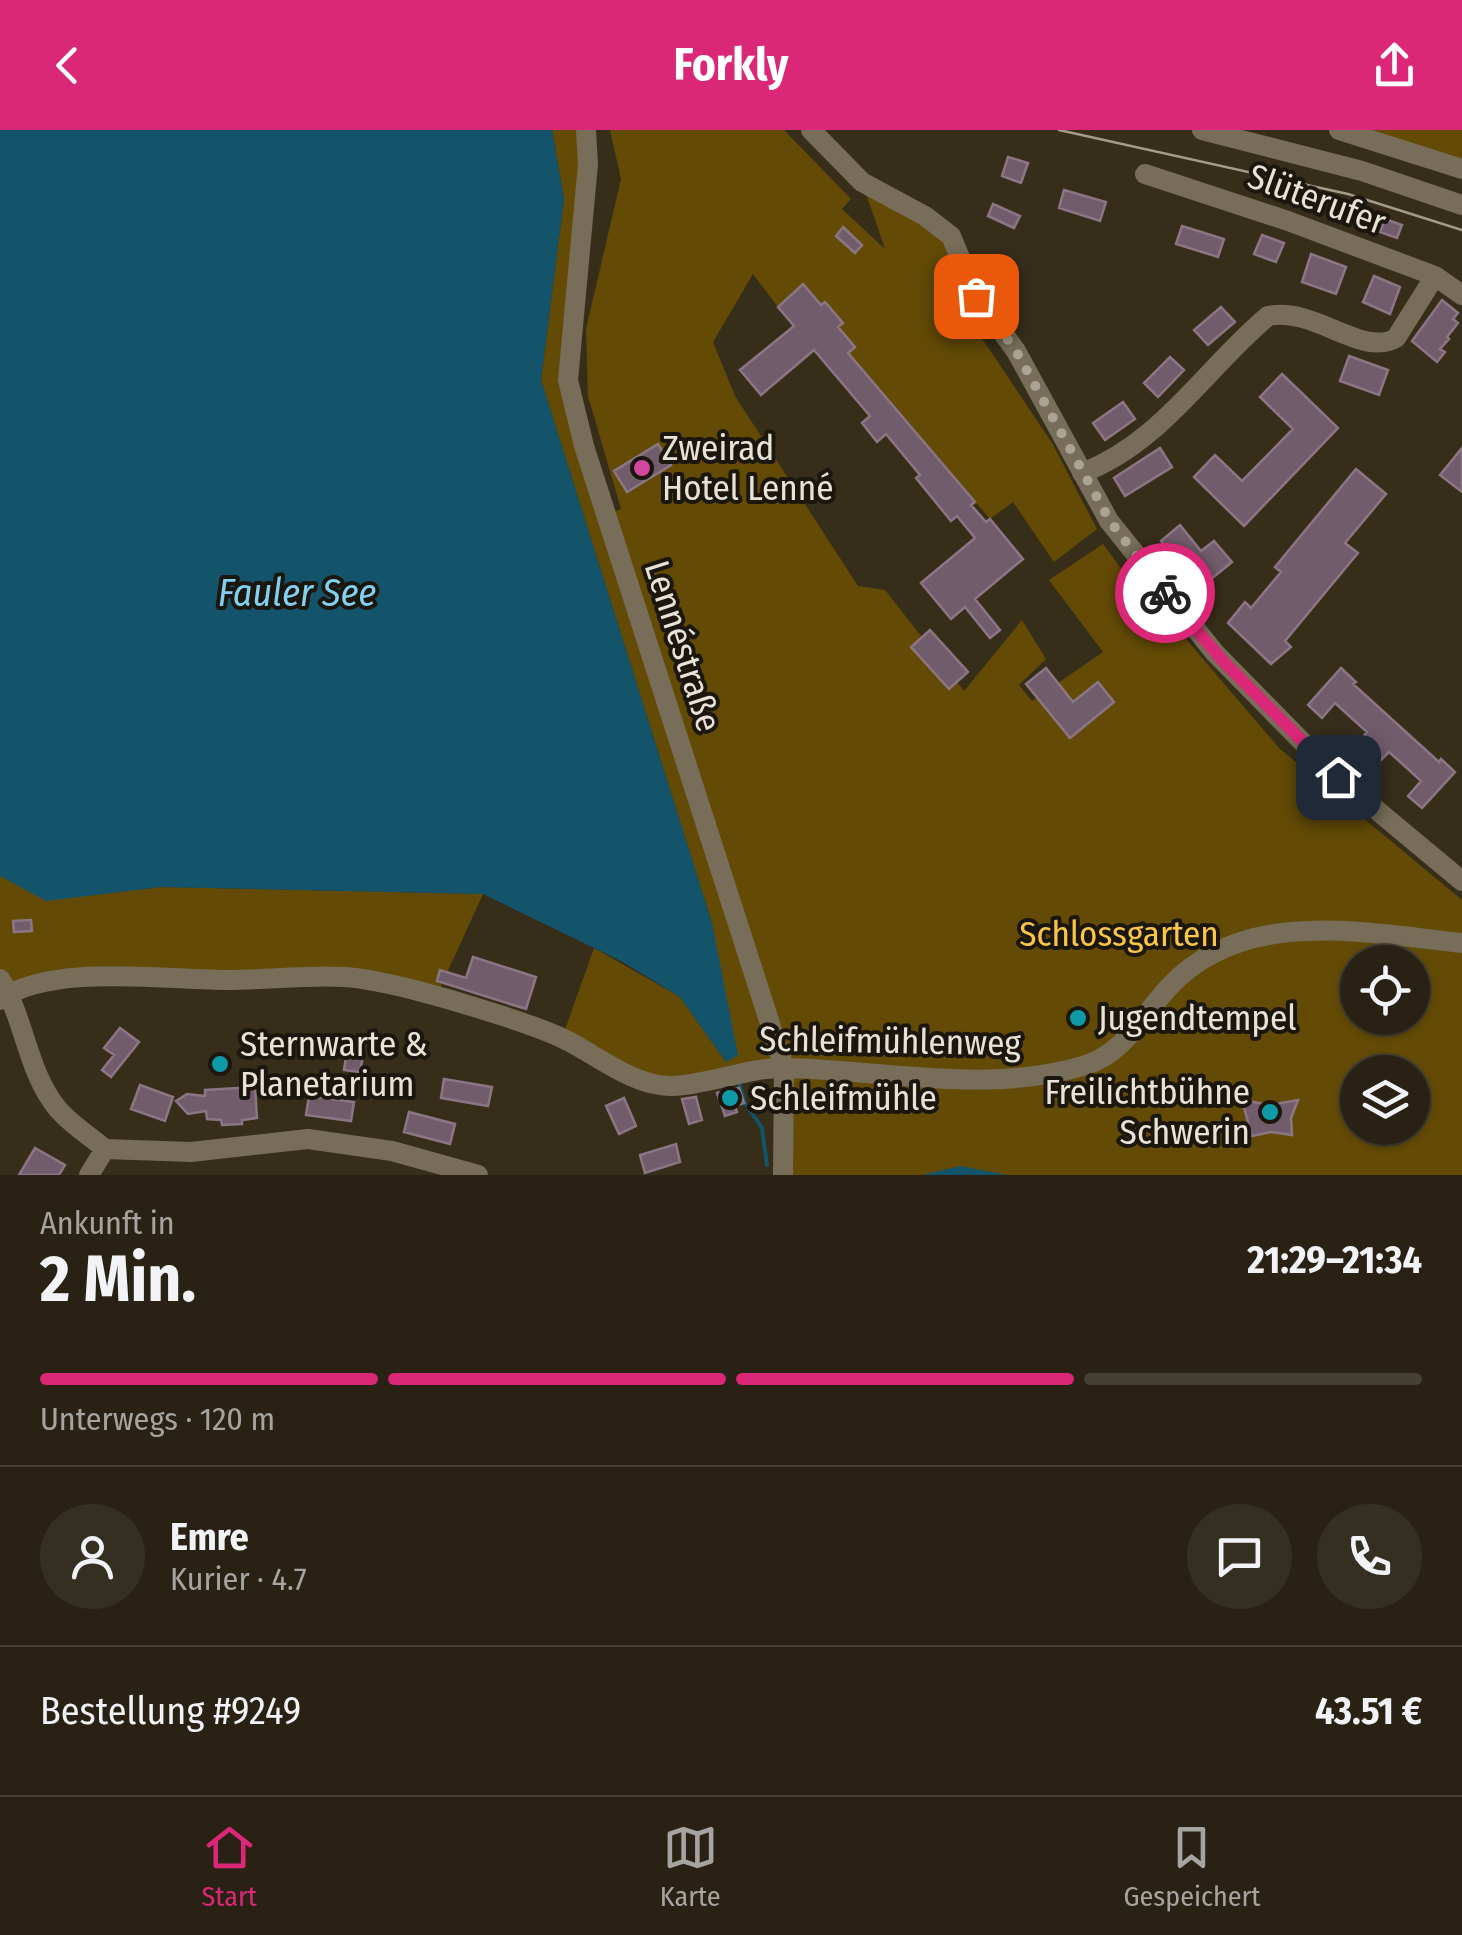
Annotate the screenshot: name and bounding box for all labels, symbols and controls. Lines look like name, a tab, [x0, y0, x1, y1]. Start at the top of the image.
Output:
icon: back	[40, 38, 95, 93]
text: Forkly	[674, 38, 788, 92]
icon: share	[1367, 38, 1422, 93]
street label: Slüterufer	[1242, 155, 1392, 243]
pin	[934, 254, 1019, 339]
icon: bag	[949, 269, 1004, 324]
place label: Zweirad Hotel Lenné	[662, 427, 834, 509]
marker: Zweirad Hotel Lenné	[631, 457, 653, 479]
courier	[1115, 543, 1215, 643]
street label: Lennéstraße	[636, 555, 730, 737]
icon: bike	[1138, 566, 1193, 621]
water label: Fauler See	[218, 570, 376, 616]
pin	[1296, 735, 1381, 820]
icon: home	[1311, 750, 1366, 805]
park label: Schlossgarten	[1019, 913, 1219, 955]
map controls	[1340, 945, 1430, 1145]
button: locate	[1340, 945, 1430, 1035]
place label: Jugendtempel	[1098, 997, 1297, 1039]
marker: Jugendtempel	[1067, 1007, 1089, 1029]
street label: Schleifmühlenweg	[759, 1018, 1022, 1064]
place label: Sternwarte & Planetarium	[240, 1023, 428, 1105]
marker: Sternwarte & Planetarium	[209, 1053, 231, 1075]
button: layers	[1340, 1055, 1430, 1145]
place label: Freilichtbühne Schwerin	[1045, 1071, 1250, 1153]
place label: Schleifmühle	[750, 1077, 937, 1119]
marker: Schleifmühle	[719, 1087, 741, 1109]
marker: Freilichtbühne Schwerin	[1259, 1101, 1281, 1123]
text: Ankunft in	[40, 1204, 175, 1242]
text: 21:29–21:34	[1247, 1237, 1422, 1283]
text: 2 Min.	[40, 1240, 196, 1318]
text: Unterwegs · 120 m	[40, 1400, 275, 1438]
button: person	[40, 1504, 145, 1609]
button: chat	[1187, 1504, 1292, 1609]
button: phone	[1317, 1504, 1422, 1609]
text: Emre	[170, 1514, 249, 1560]
text: Kurier · 4.7	[170, 1560, 307, 1598]
text: Bestellung #9249	[40, 1688, 301, 1734]
text: 43.51 €	[1315, 1688, 1422, 1734]
tab: Start	[201, 1820, 257, 1913]
tab: Karte	[660, 1820, 721, 1913]
tab: Gespeichert	[1123, 1820, 1261, 1913]

